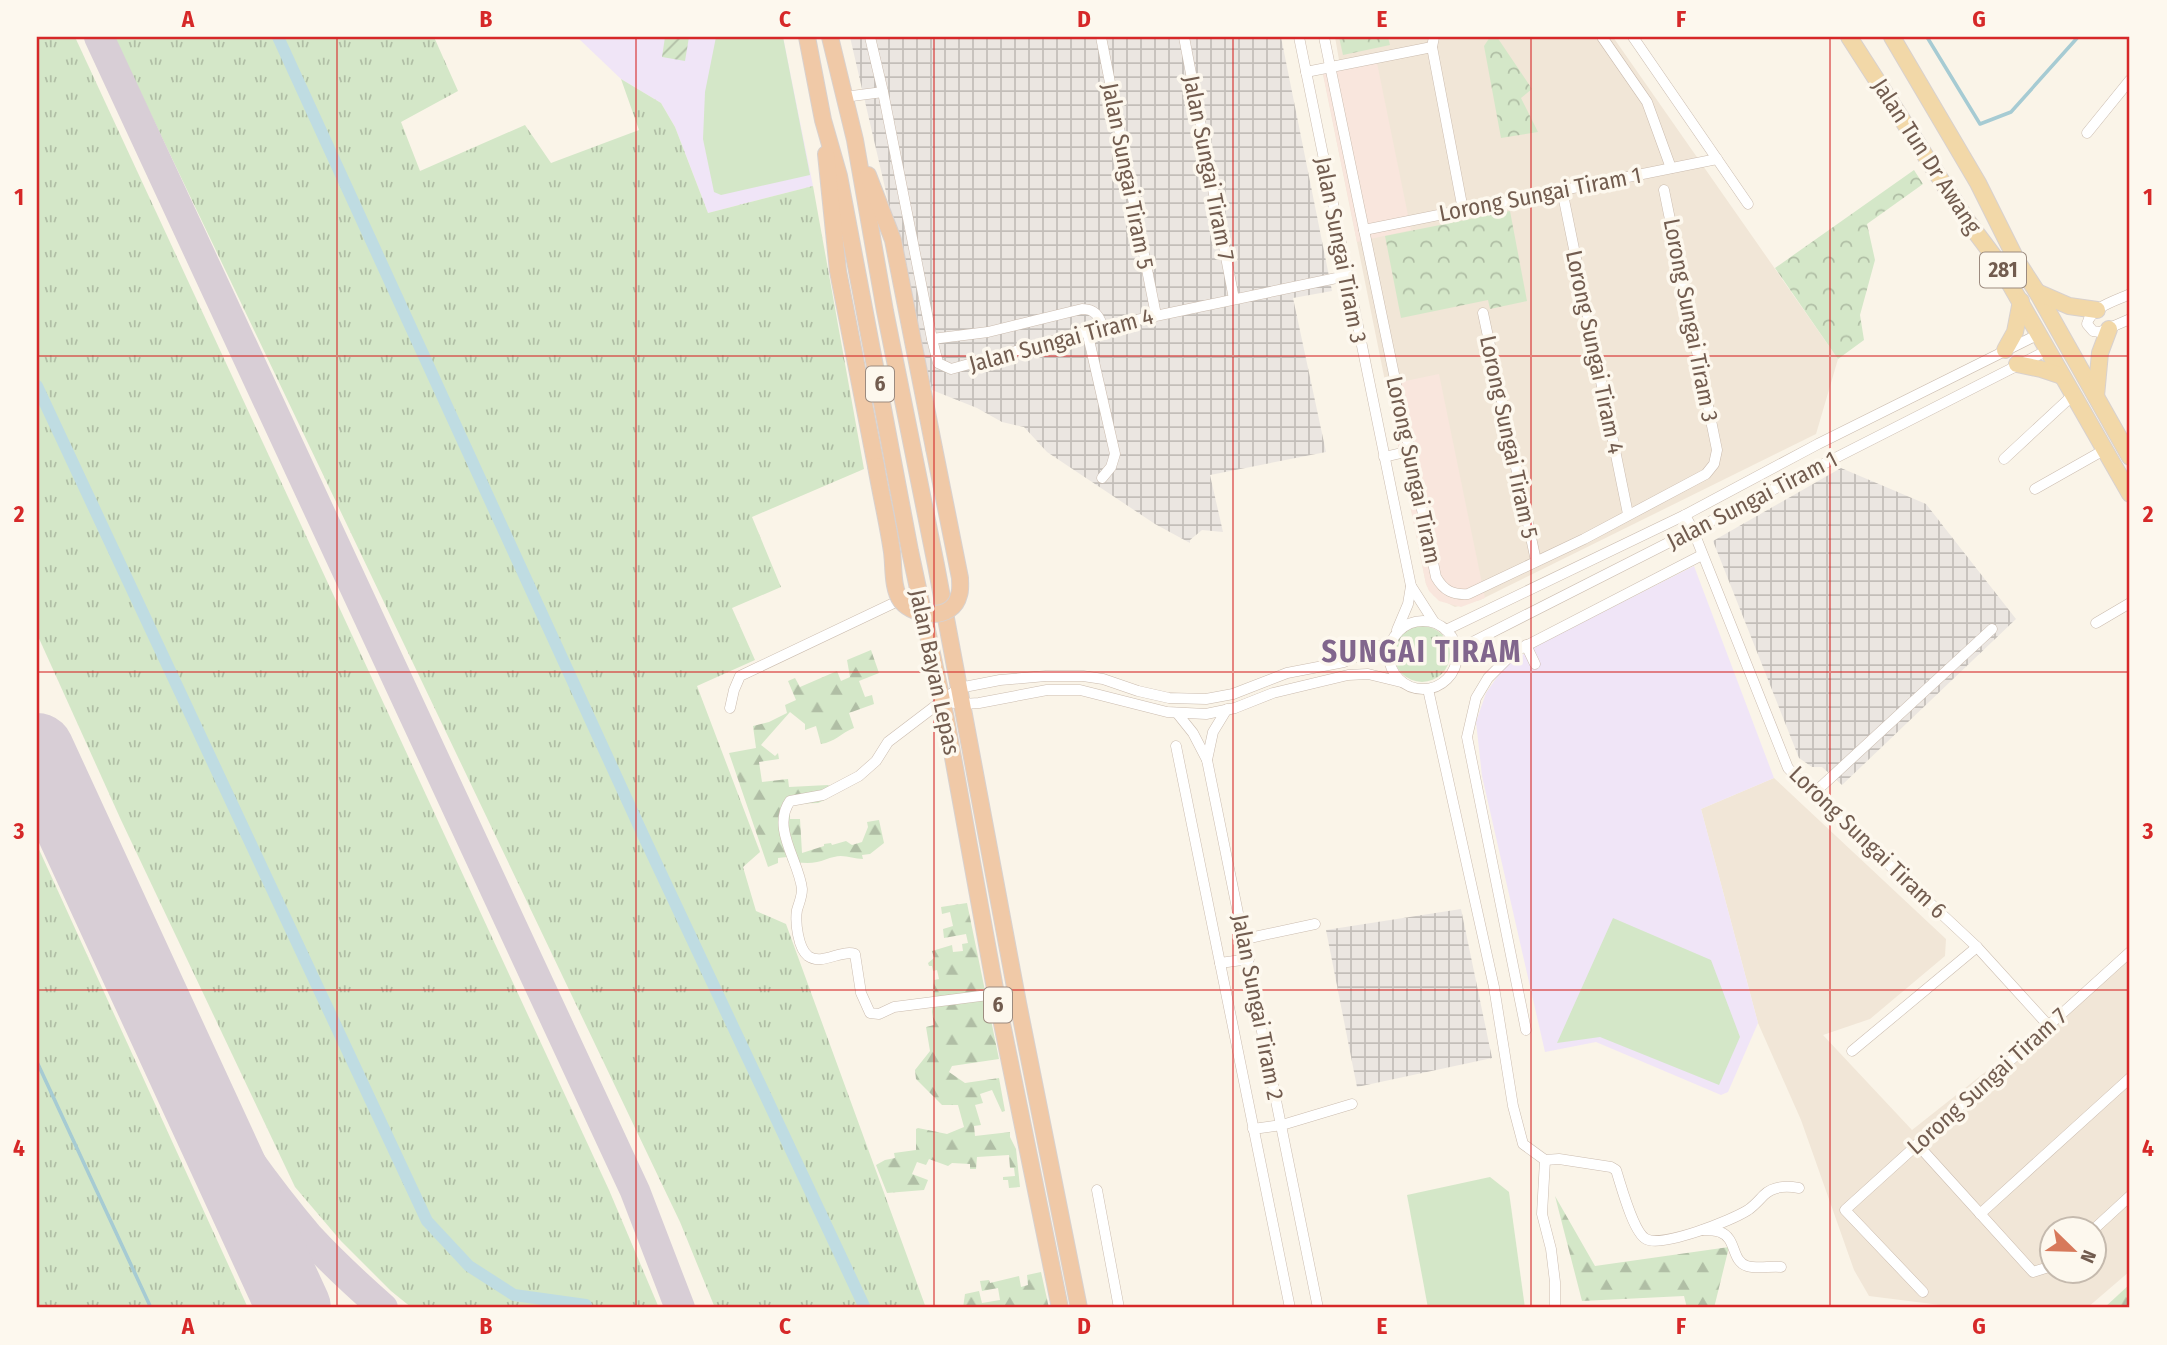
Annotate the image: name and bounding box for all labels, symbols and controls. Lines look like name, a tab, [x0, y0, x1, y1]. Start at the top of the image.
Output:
text: A	[181, 5, 195, 33]
text: B	[480, 5, 493, 33]
text: C	[779, 5, 791, 33]
text: D	[1077, 5, 1091, 33]
text: E	[1377, 5, 1388, 33]
text: F	[1676, 5, 1686, 33]
text: G	[1972, 5, 1986, 33]
street label: Jalan Sungai Tiram 7	[1177, 73, 1241, 263]
street label: Jalan Tun Dr Awang	[1866, 73, 1988, 239]
street label: Jalan Sungai Tiram 5	[1096, 80, 1160, 272]
street label: Jalan Sungai Tiram 3	[1309, 155, 1373, 345]
street label: Lorong Sungai Tiram 1	[1437, 161, 1643, 227]
text: 1	[14, 183, 24, 211]
text: 1	[2143, 183, 2153, 211]
street label: Lorong Sungai Tiram 3	[1658, 216, 1724, 424]
street label: Lorong Sungai Tiram 4	[1560, 248, 1630, 456]
road number: 281	[1980, 252, 2026, 288]
street label: Jalan Sungai Tiram 4	[966, 302, 1156, 378]
street label: Lorong Sungai Tiram 5	[1474, 333, 1544, 541]
road number: 6	[866, 366, 894, 402]
street label: Lorong Sungai Tiram	[1380, 374, 1448, 566]
street label: Jalan Sungai Tiram 1	[1662, 445, 1842, 555]
text: 2	[13, 500, 25, 528]
text: 2	[2142, 500, 2154, 528]
street label: Jalan Bayan Lepas	[904, 587, 966, 757]
district label: SUNGAI TIRAM	[1322, 634, 1522, 670]
street label: Lorong Sungai Tiram 6	[1784, 760, 1952, 924]
text: 3	[13, 817, 25, 845]
text: 3	[2142, 817, 2154, 845]
street label: Jalan Sungai Tiram 2	[1226, 912, 1290, 1102]
road number: 6	[984, 988, 1012, 1023]
street label: Lorong Sungai Tiram 7	[1901, 1002, 2073, 1160]
text: 4	[13, 1134, 25, 1162]
text: 4	[2142, 1134, 2154, 1162]
north arrow	[2038, 1216, 2108, 1286]
text: N	[2075, 1247, 2101, 1266]
text: A	[181, 1312, 195, 1340]
text: B	[480, 1312, 493, 1340]
text: C	[779, 1312, 791, 1340]
text: D	[1077, 1312, 1091, 1340]
text: E	[1377, 1312, 1388, 1340]
text: F	[1676, 1312, 1686, 1340]
text: G	[1972, 1312, 1986, 1340]

